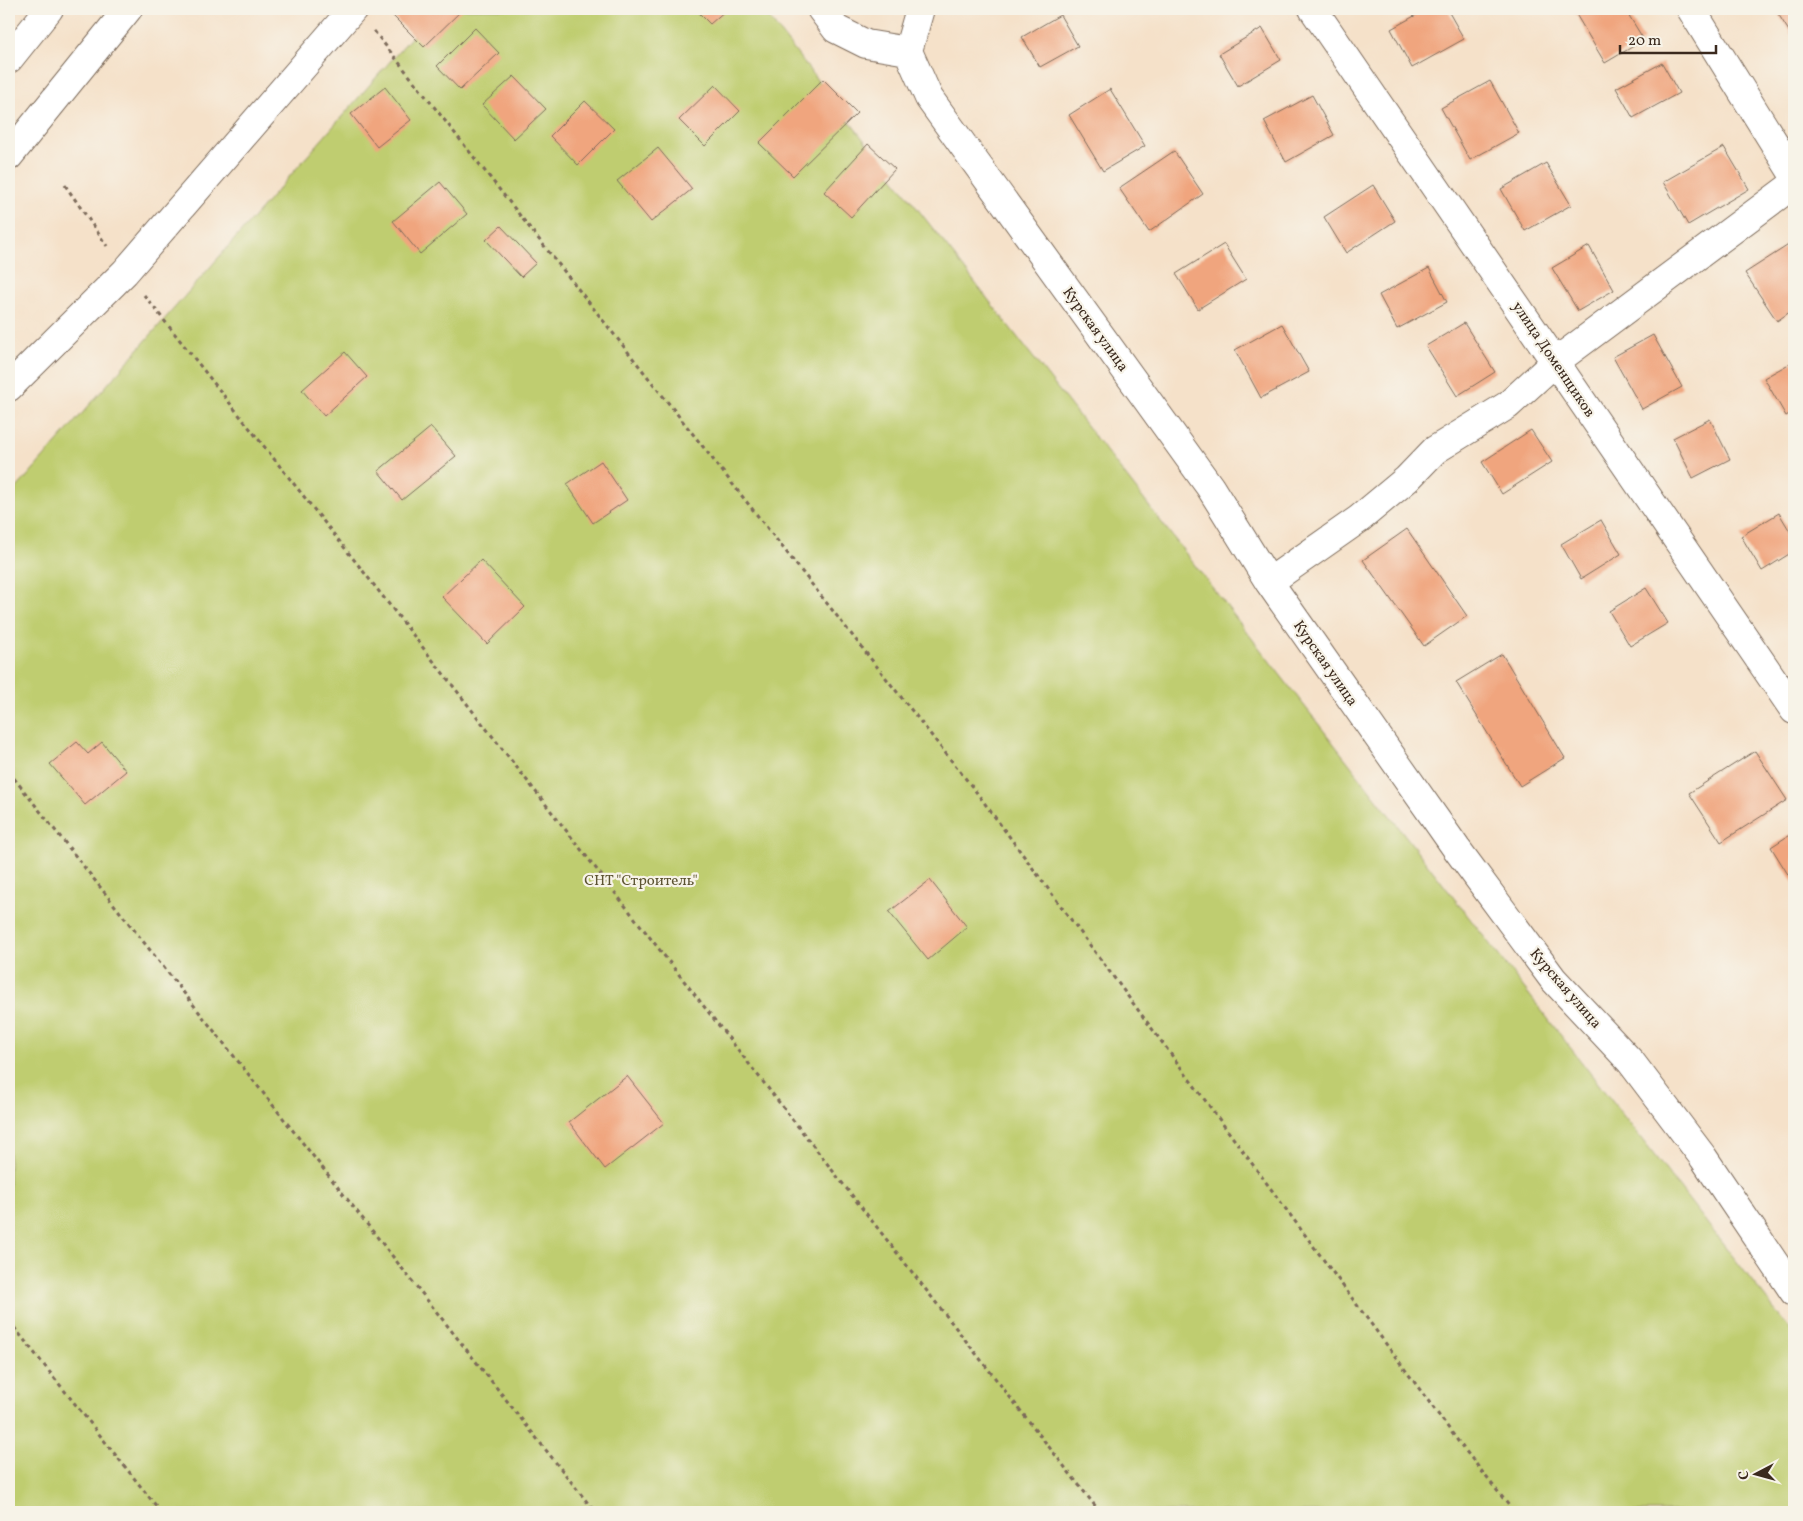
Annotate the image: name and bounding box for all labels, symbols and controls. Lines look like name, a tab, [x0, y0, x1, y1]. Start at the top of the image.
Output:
scale bar	[1620, 22, 1717, 54]
text: 20 m	[1628, 31, 1661, 52]
street label: Курская улица	[1057, 283, 1133, 377]
street label: улица Доменщиков	[1506, 298, 1599, 422]
street label: Курская улица	[1287, 617, 1362, 711]
park label: СНТ "Строитель"	[584, 871, 698, 892]
street label: Курская улица	[1524, 944, 1606, 1034]
north arrow	[1730, 1448, 1780, 1498]
text: С	[1735, 1470, 1754, 1481]

